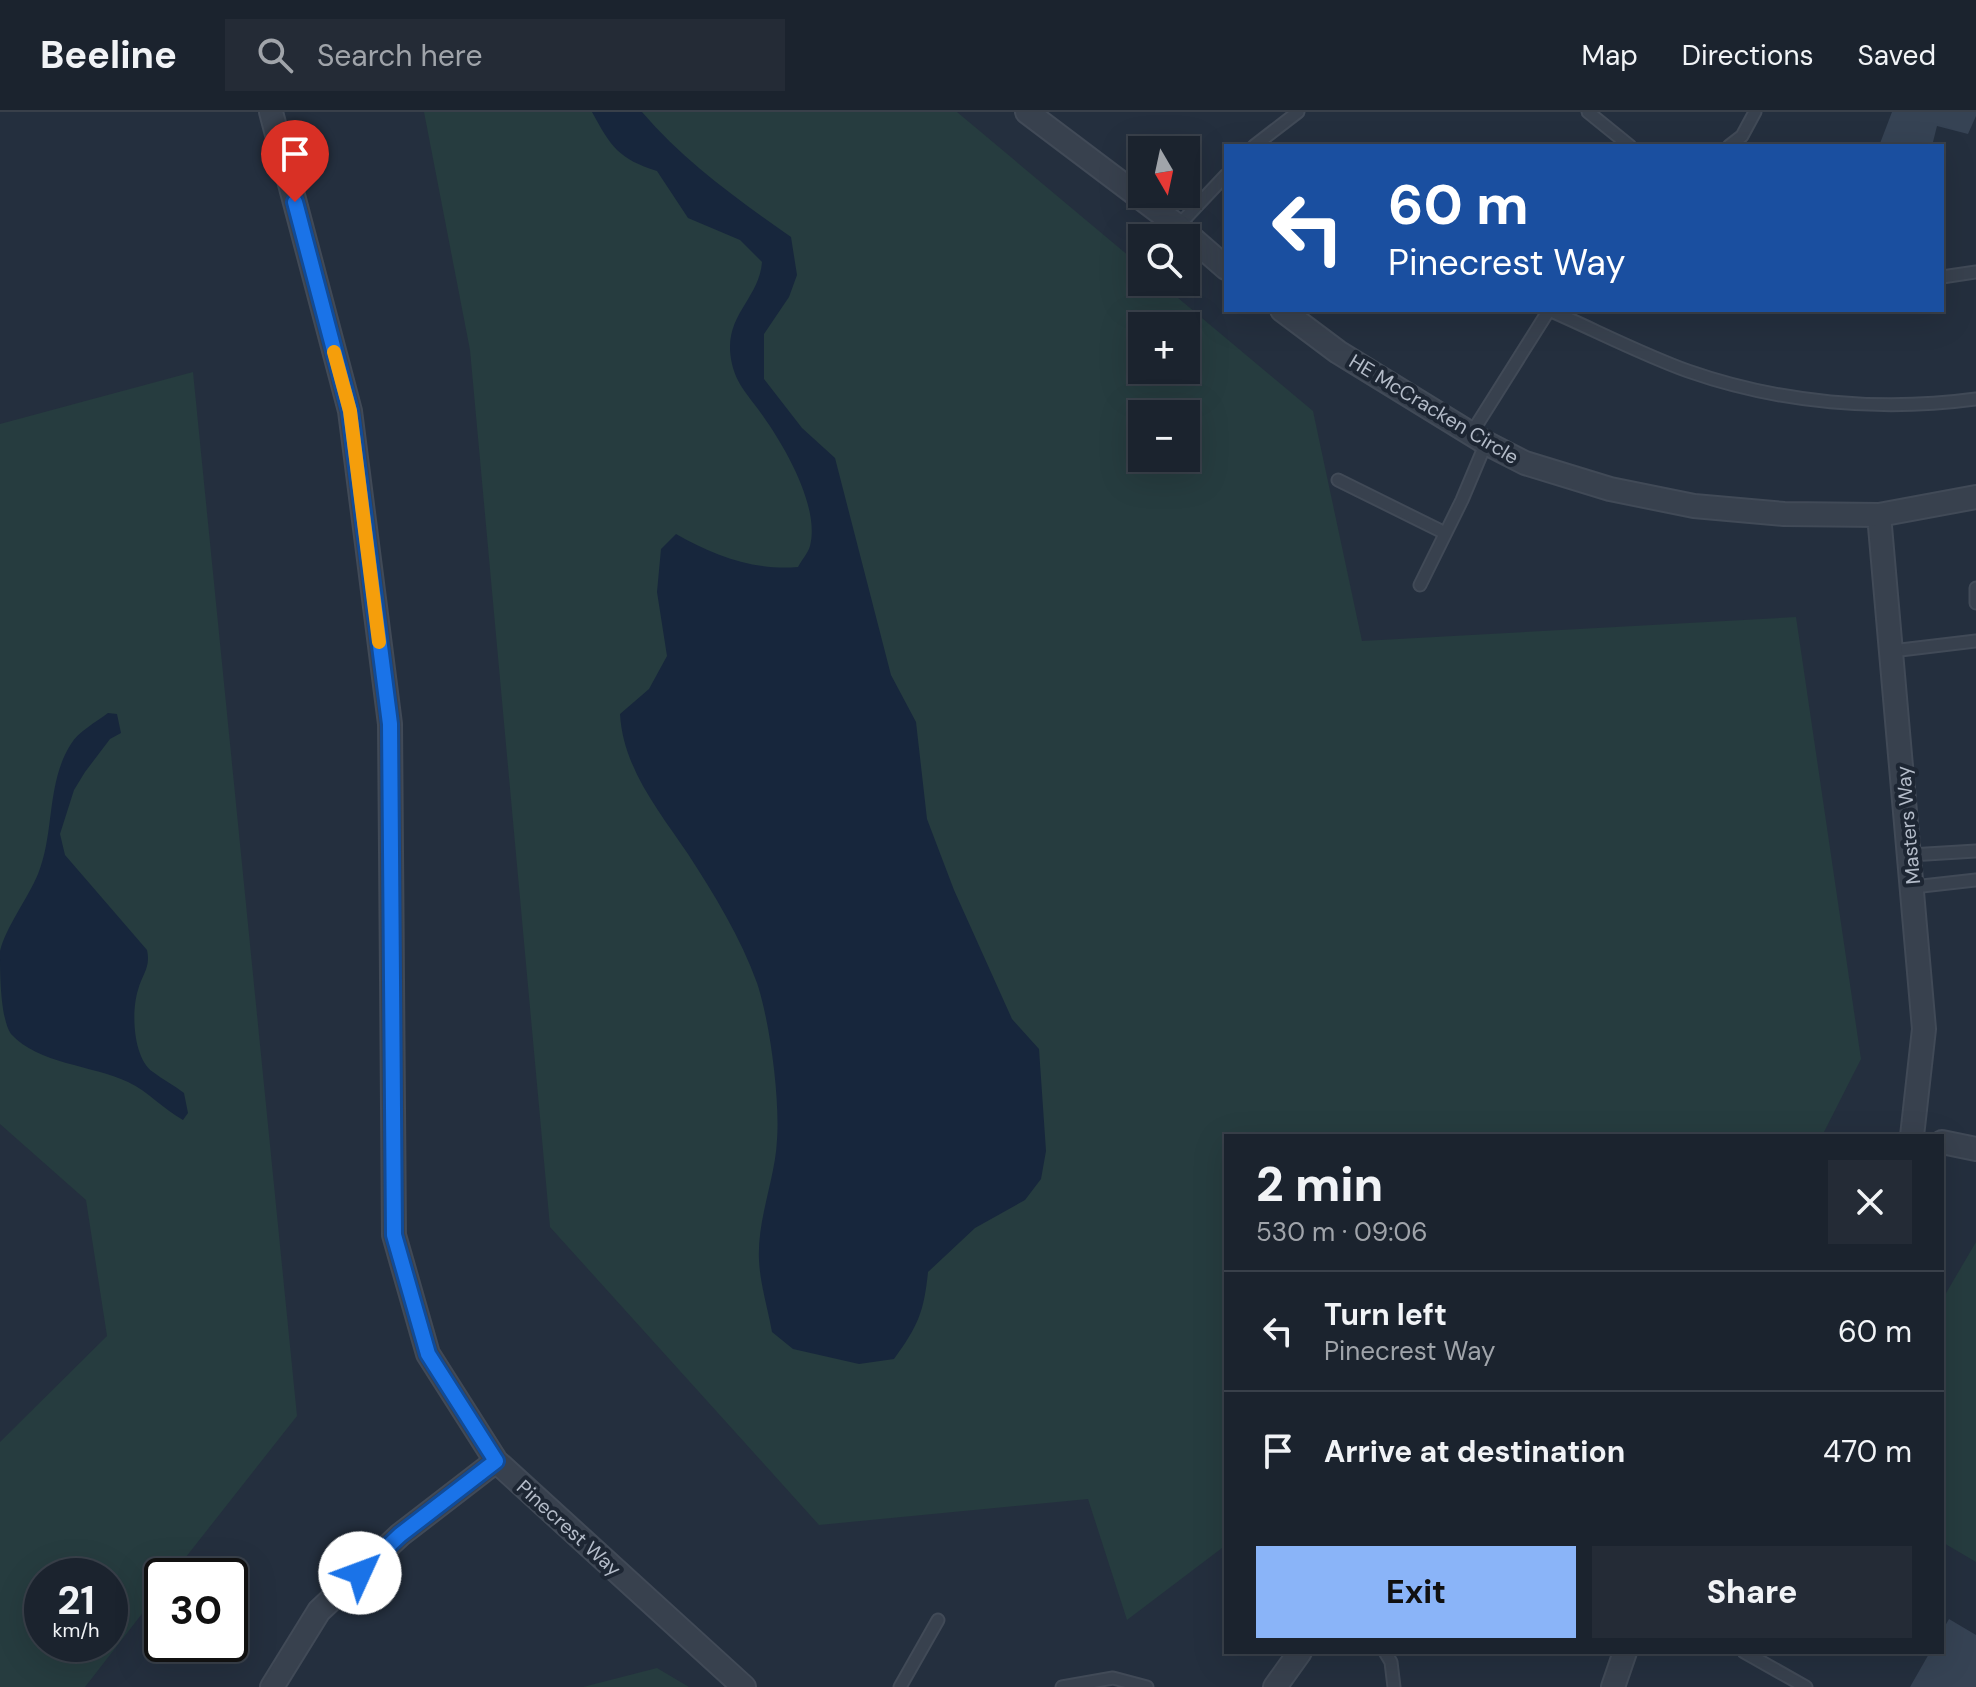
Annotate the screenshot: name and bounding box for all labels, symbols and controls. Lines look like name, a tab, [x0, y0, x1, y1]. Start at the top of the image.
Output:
search box	[225, 19, 785, 91]
text: Beeline	[40, 30, 177, 80]
icon: search	[253, 33, 297, 77]
text: Search here	[317, 36, 482, 75]
text: Map	[1581, 37, 1638, 74]
text: Directions	[1682, 37, 1814, 74]
text: Saved	[1858, 37, 1936, 74]
pin	[261, 120, 329, 202]
icon: arrive	[273, 132, 317, 176]
north arrow	[1128, 136, 1200, 208]
map controls	[1128, 136, 1200, 472]
text: 60 m	[1388, 168, 1529, 241]
icon: left	[1256, 176, 1360, 280]
button: search	[1128, 224, 1200, 296]
text: Pinecrest Way	[1388, 239, 1625, 286]
button: +	[1128, 312, 1200, 384]
street label: HE McCracken Circle	[1344, 348, 1524, 470]
button: −	[1128, 400, 1200, 472]
street label: Masters Way	[1890, 765, 1926, 885]
text: 2 min	[1256, 1153, 1383, 1216]
button: close	[1828, 1160, 1912, 1244]
text: 530 m · 09:06	[1256, 1215, 1428, 1249]
text: Turn left	[1324, 1295, 1447, 1334]
icon: left	[1256, 1309, 1300, 1353]
text: 60 m	[1838, 1312, 1912, 1351]
text: Pinecrest Way	[1324, 1334, 1495, 1368]
icon: arrive	[1256, 1429, 1300, 1473]
text: Arrive at destination	[1324, 1432, 1625, 1471]
text: 470 m	[1823, 1432, 1912, 1471]
street label: Pinecrest Way	[511, 1474, 627, 1582]
position arrow	[318, 1531, 402, 1615]
button: Exit	[1256, 1546, 1576, 1638]
button: Share	[1592, 1546, 1912, 1638]
speed limit sign: 30	[144, 1558, 248, 1662]
text: 21	[57, 1574, 95, 1626]
text: km/h	[52, 1617, 100, 1643]

